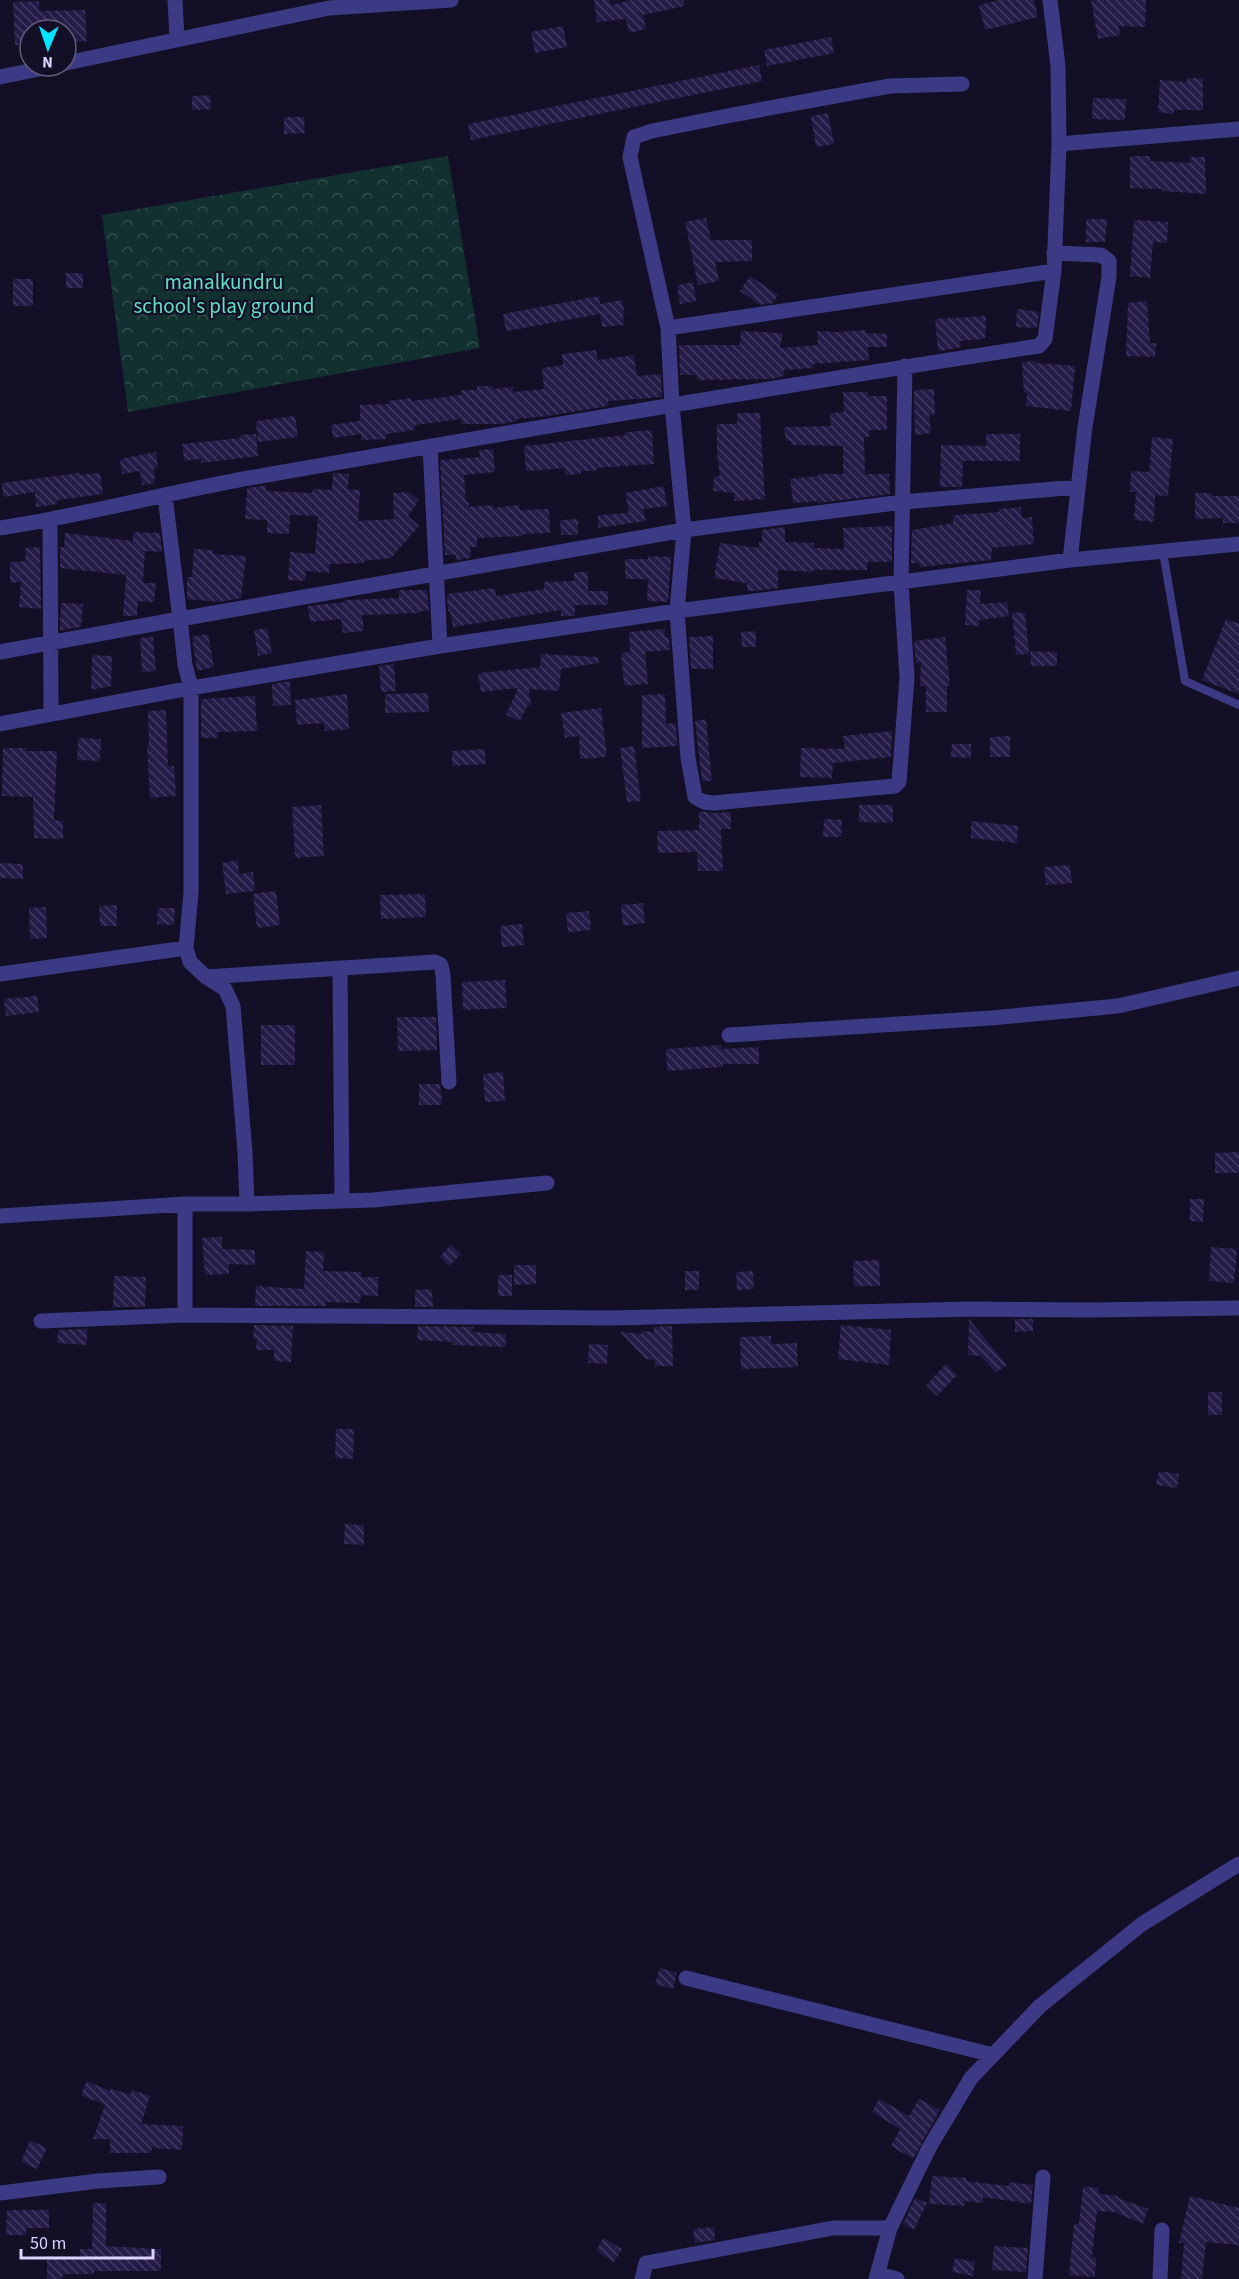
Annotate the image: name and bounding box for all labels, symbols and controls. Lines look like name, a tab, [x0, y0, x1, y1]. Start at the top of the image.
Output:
north arrow	[18, 18, 78, 78]
text: N	[42, 51, 53, 73]
park label: manalkundru school's play ground	[134, 267, 314, 321]
scale bar	[21, 2222, 153, 2260]
text: 50 m	[30, 2231, 66, 2256]

